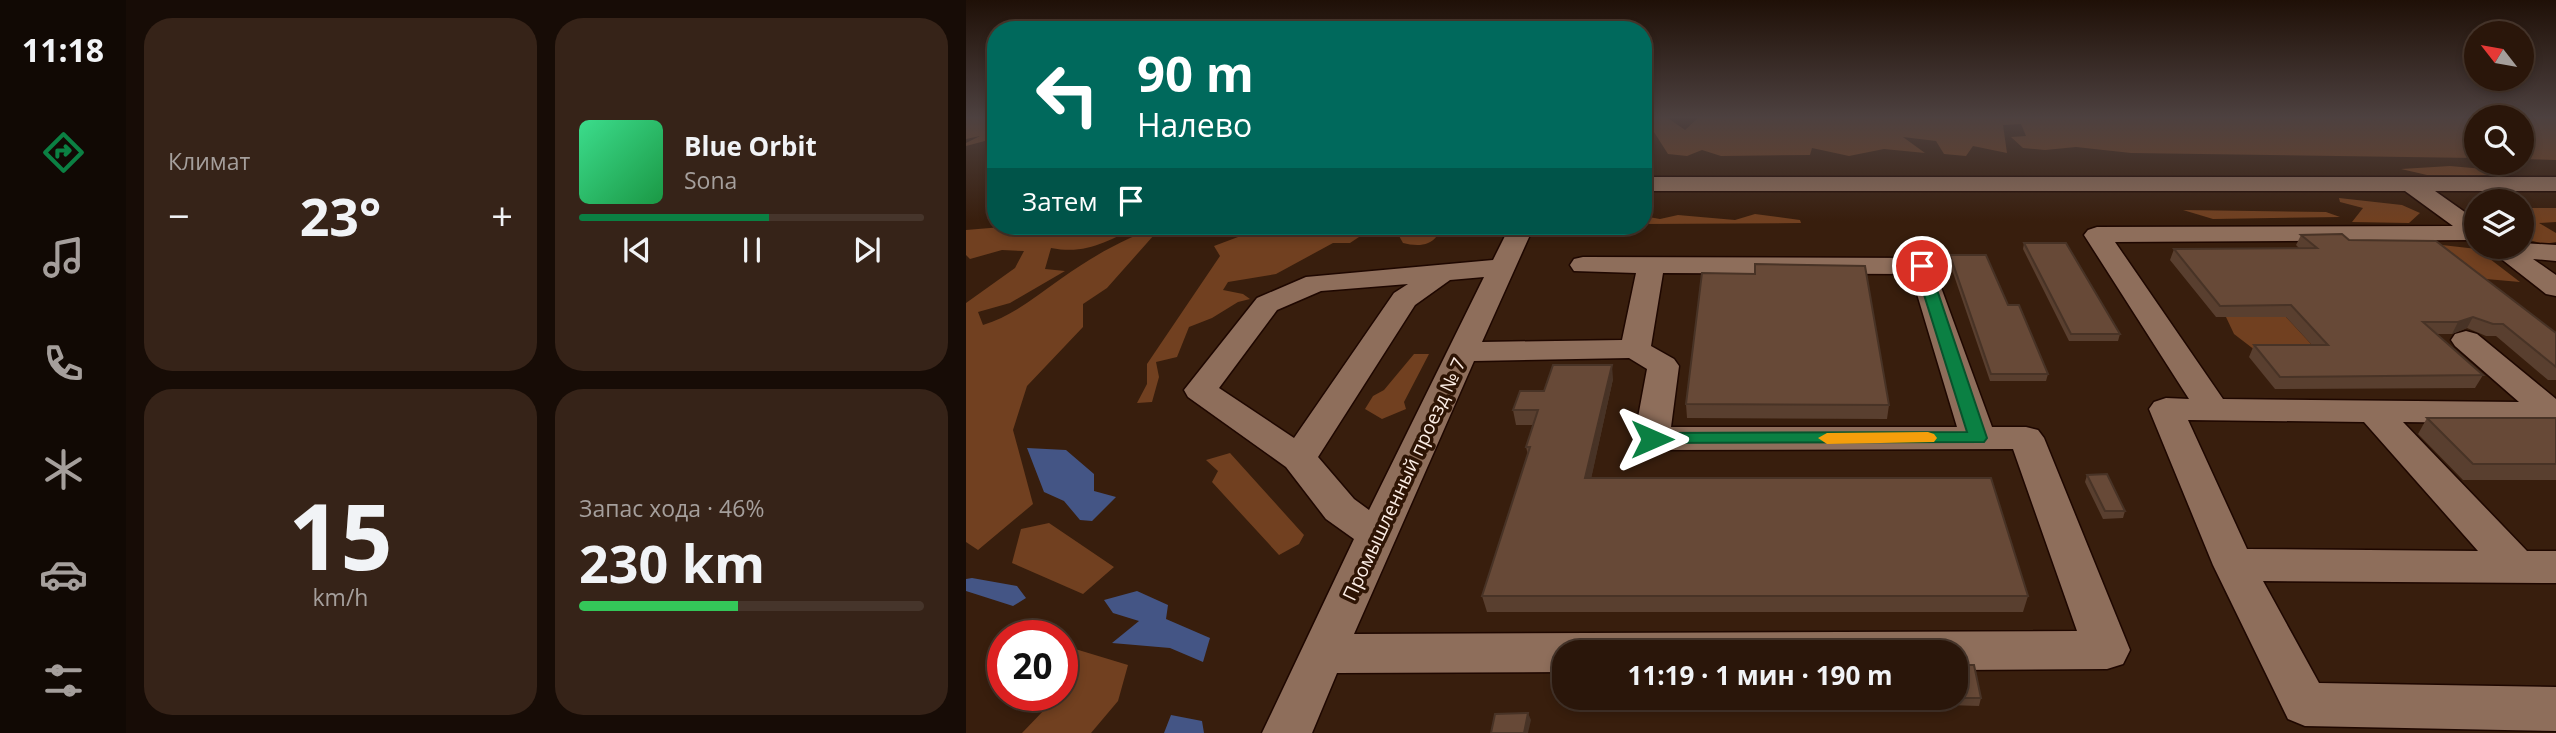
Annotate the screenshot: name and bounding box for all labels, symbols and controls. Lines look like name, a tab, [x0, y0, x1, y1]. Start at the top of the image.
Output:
north arrow	[2464, 21, 2534, 91]
map controls	[2464, 21, 2534, 259]
text: 11:18	[22, 28, 104, 71]
text: 90 m	[1137, 40, 1254, 106]
icon: left	[1022, 49, 1113, 140]
text: Налево	[1137, 103, 1252, 146]
button: search	[2464, 105, 2534, 175]
icon: directions	[39, 128, 88, 177]
text: Blue Orbit	[684, 128, 817, 164]
text: Климат	[168, 145, 250, 177]
text: Sona	[684, 164, 737, 196]
text: 23°	[300, 180, 381, 251]
icon: arrive	[1112, 182, 1150, 220]
text: Затем	[1022, 183, 1098, 219]
text: −	[168, 189, 190, 241]
text: +	[491, 189, 513, 241]
button: layers	[2464, 189, 2534, 259]
icon: previous	[618, 231, 656, 269]
icon: pause	[733, 231, 771, 269]
icon: next	[848, 231, 886, 269]
icon: music	[39, 233, 88, 282]
pin	[1892, 236, 1952, 296]
icon: arrive	[1903, 247, 1941, 285]
icon: phone	[39, 339, 88, 388]
street label: Промышленный проезд № 7	[1336, 353, 1472, 605]
position arrow	[1615, 402, 1689, 476]
icon: climate	[39, 445, 88, 494]
text: 15	[288, 473, 393, 597]
text: Запас хода · 46%	[579, 492, 764, 524]
text: 230 km	[579, 527, 765, 598]
icon: car	[39, 550, 88, 599]
text: km/h	[313, 581, 368, 613]
speed limit sign: 20	[987, 620, 1078, 711]
icon: filters	[39, 656, 88, 705]
text: 11:19 · 1 мин · 190 m	[1627, 657, 1893, 693]

